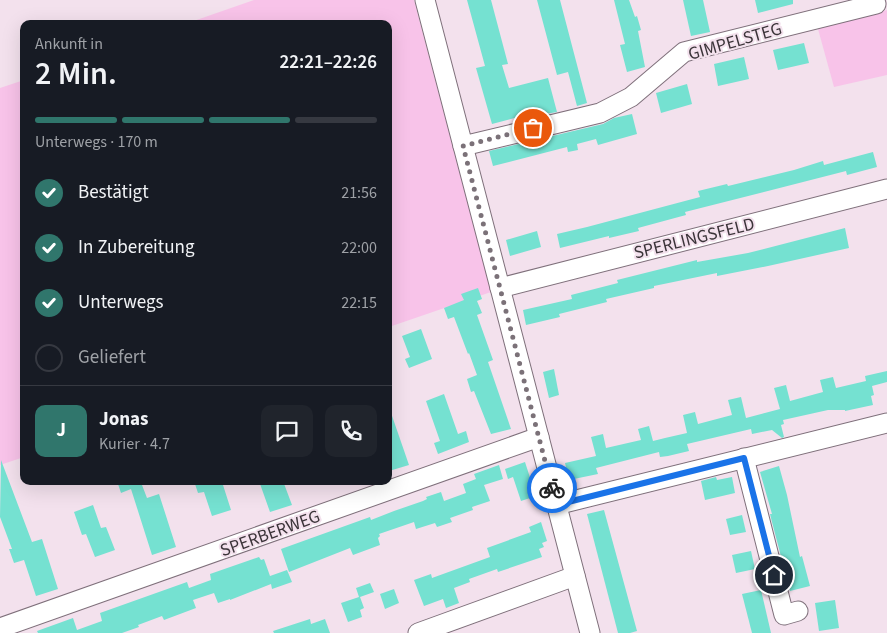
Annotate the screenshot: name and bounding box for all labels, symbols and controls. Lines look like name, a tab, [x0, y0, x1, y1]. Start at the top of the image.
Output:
street label: GIMPELSTEG	[685, 16, 785, 67]
text: Ankunft in	[35, 33, 103, 55]
text: 22:21–22:26	[279, 49, 377, 76]
text: 2 Min.	[35, 51, 117, 97]
pin	[512, 107, 554, 149]
icon: bag	[519, 114, 547, 142]
text: Unterwegs · 170 m	[35, 131, 158, 153]
icon: check	[35, 179, 63, 207]
text: Bestätigt	[78, 179, 149, 206]
text: 21:56	[341, 182, 377, 204]
street label: SPERLINGSFELD	[631, 211, 757, 266]
icon: check	[35, 234, 63, 262]
text: In Zubereitung	[78, 234, 195, 261]
text: 22:00	[341, 237, 377, 259]
icon: check	[35, 289, 63, 317]
text: Unterwegs	[78, 289, 164, 316]
text: 22:15	[341, 292, 377, 314]
text: Geliefert	[78, 344, 146, 371]
button: chat	[261, 405, 313, 457]
button: phone	[325, 405, 377, 457]
text: Jonas	[99, 406, 149, 433]
text: J	[56, 417, 66, 444]
text: Kurier · 4.7	[99, 433, 170, 455]
courier	[527, 463, 577, 513]
icon: bike	[538, 474, 566, 502]
street label: SPERBERWEG	[217, 504, 324, 563]
pin	[753, 554, 795, 596]
icon: home	[760, 561, 788, 589]

